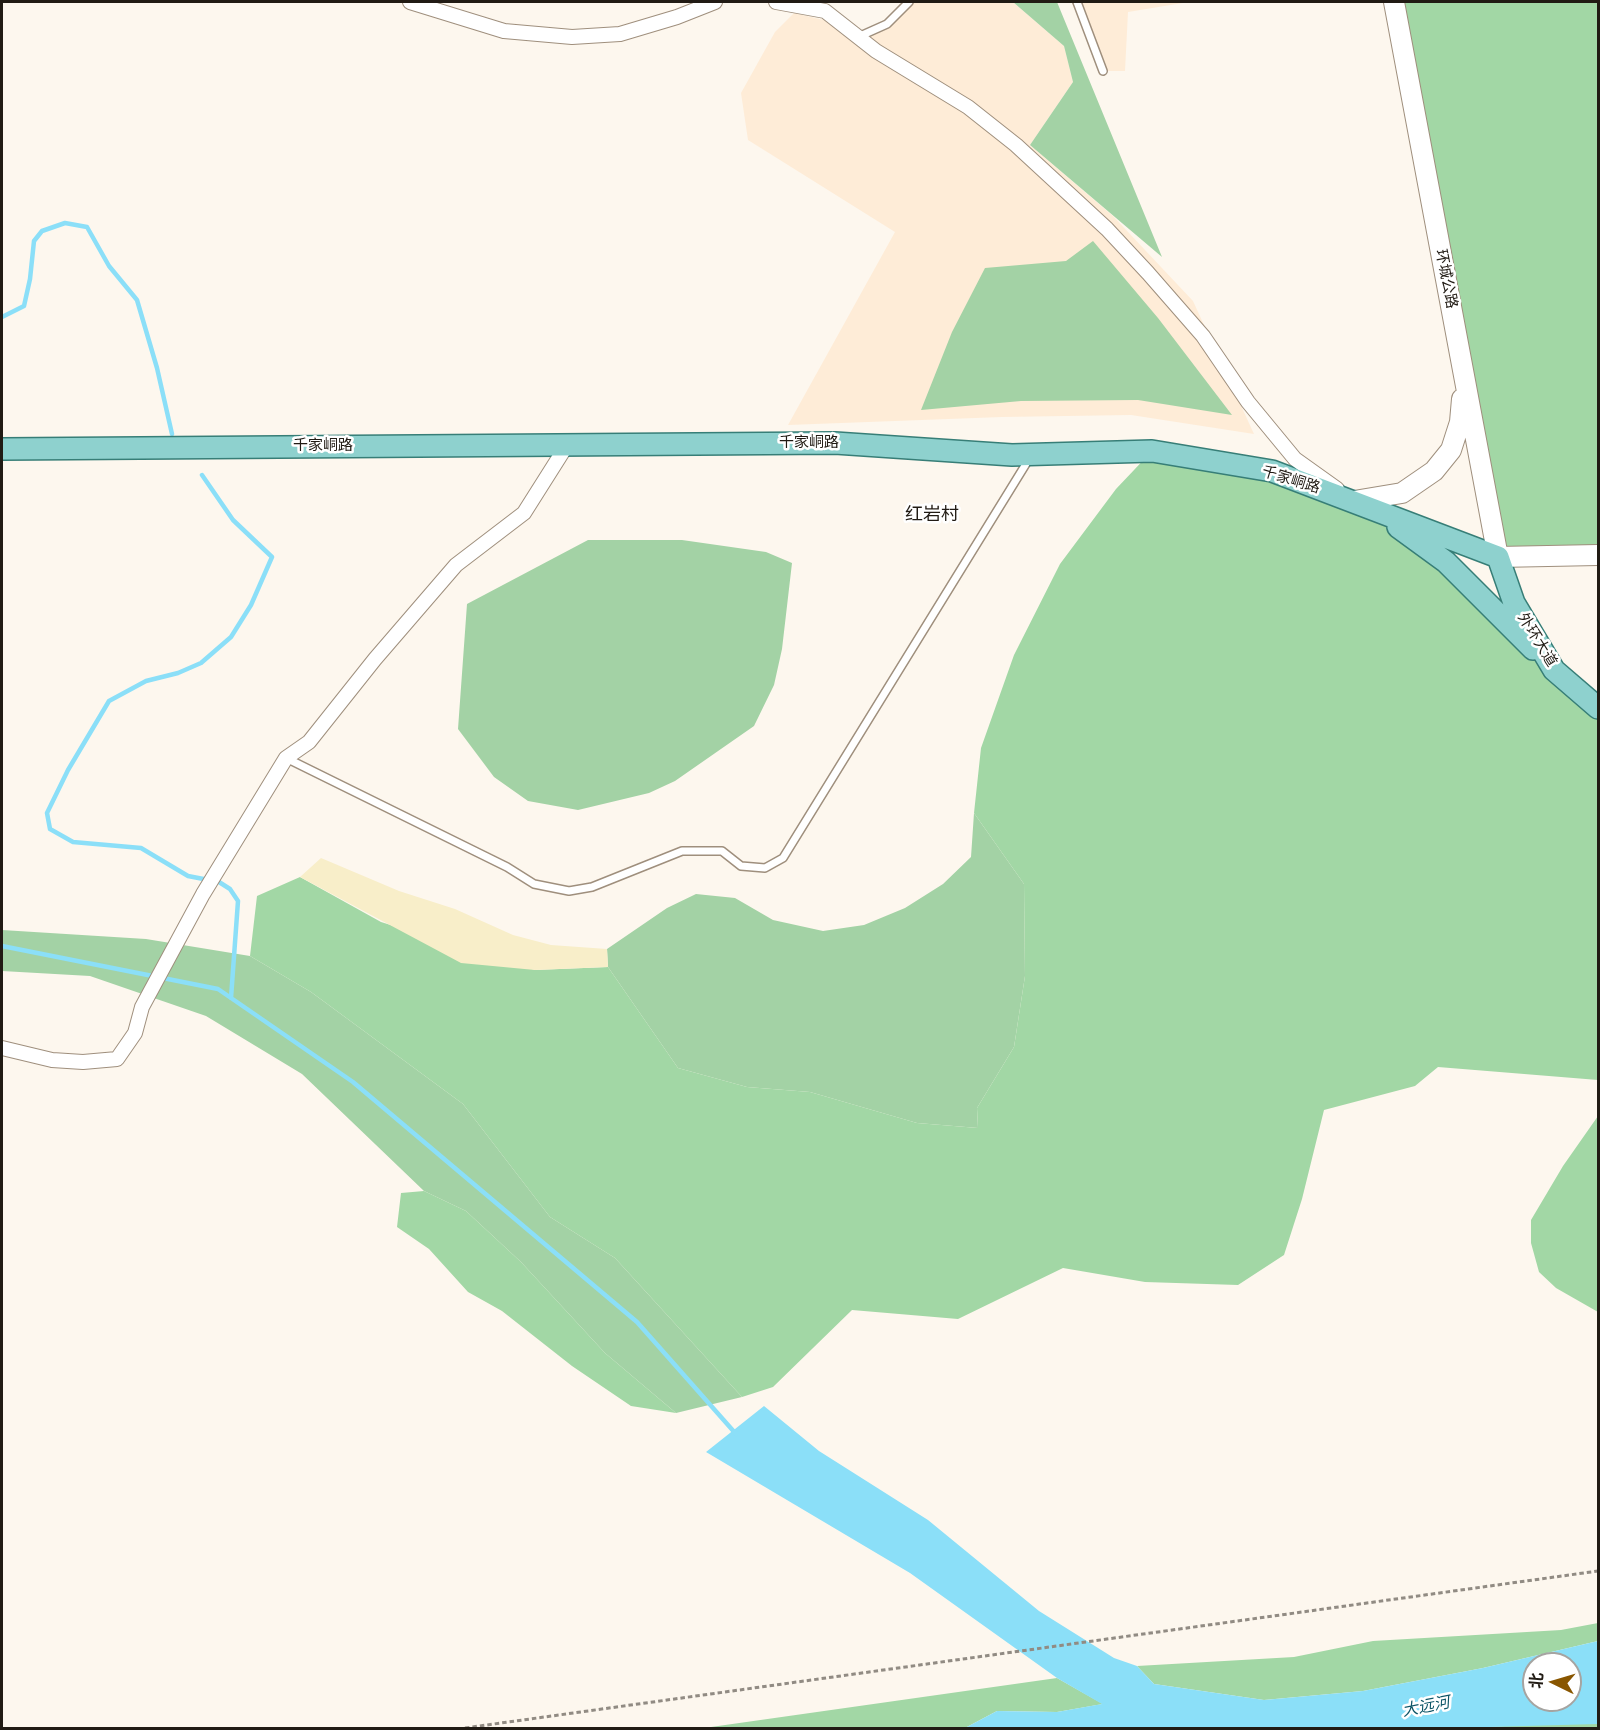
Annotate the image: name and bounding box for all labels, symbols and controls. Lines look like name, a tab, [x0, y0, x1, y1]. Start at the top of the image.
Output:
street label: 环城公路	[1431, 248, 1461, 310]
street label: 千家峒路	[779, 434, 839, 452]
street label: 千家峒路	[293, 437, 353, 455]
street label: 千家峒路	[1260, 463, 1322, 497]
district label: 红岩村	[905, 504, 959, 526]
street label: 外环大道	[1513, 610, 1561, 670]
north arrow	[1522, 1652, 1582, 1712]
text: 北	[1524, 1672, 1548, 1690]
water label: 大远河	[1401, 1693, 1451, 1721]

